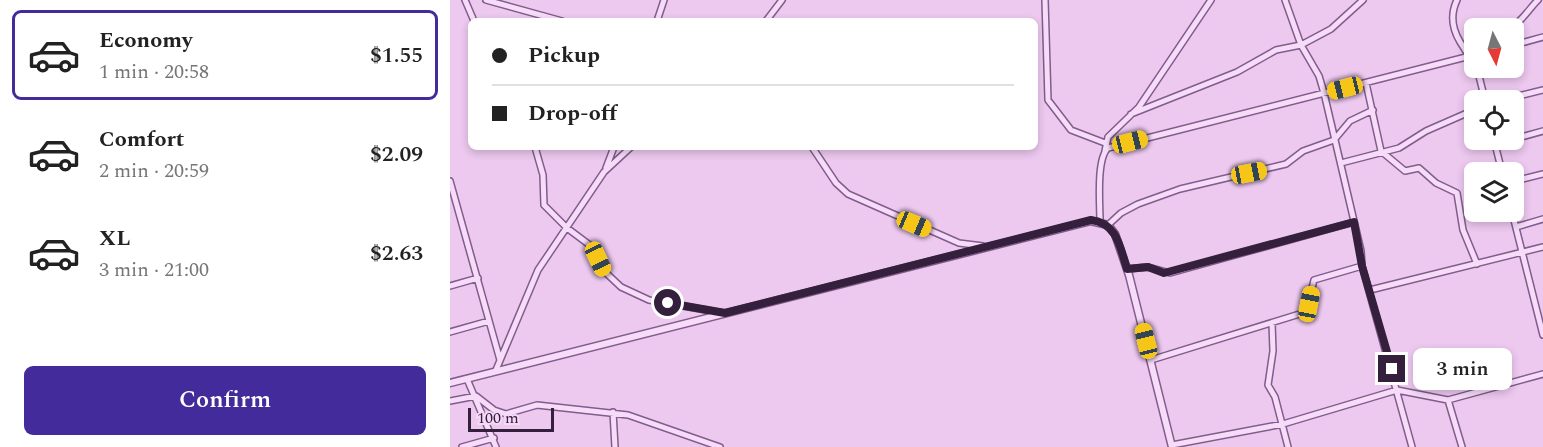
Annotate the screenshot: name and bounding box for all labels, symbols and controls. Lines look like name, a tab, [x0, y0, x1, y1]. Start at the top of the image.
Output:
north arrow	[1464, 18, 1524, 78]
map controls	[1464, 18, 1524, 222]
text: Economy	[99, 24, 192, 57]
icon: car	[27, 28, 81, 82]
text: $1.55	[370, 39, 423, 72]
text: Pickup	[528, 39, 600, 72]
text: 1 min · 20:58	[99, 57, 209, 87]
car	[1325, 75, 1365, 101]
button: locate	[1464, 90, 1524, 150]
text: Drop-off	[528, 97, 617, 130]
text: Comfort	[99, 123, 184, 156]
icon: car	[27, 127, 81, 181]
car	[1110, 129, 1150, 155]
text: $2.09	[370, 138, 423, 171]
text: 2 min · 20:59	[99, 156, 209, 186]
car	[1230, 161, 1268, 185]
button: layers	[1464, 162, 1524, 222]
car	[894, 209, 934, 239]
text: XL	[99, 222, 130, 255]
icon: car	[27, 226, 81, 280]
text: $2.63	[370, 237, 423, 270]
car	[582, 239, 614, 279]
text: 3 min · 21:00	[99, 255, 209, 285]
car	[1297, 285, 1321, 323]
route start	[654, 289, 681, 316]
car	[1133, 321, 1159, 361]
callout: 3 min	[1413, 348, 1512, 390]
text: 3 min	[1437, 354, 1488, 384]
route end	[1378, 355, 1405, 382]
button: Confirm	[24, 366, 426, 435]
scale bar	[468, 405, 554, 432]
text: 100 m	[477, 406, 519, 430]

